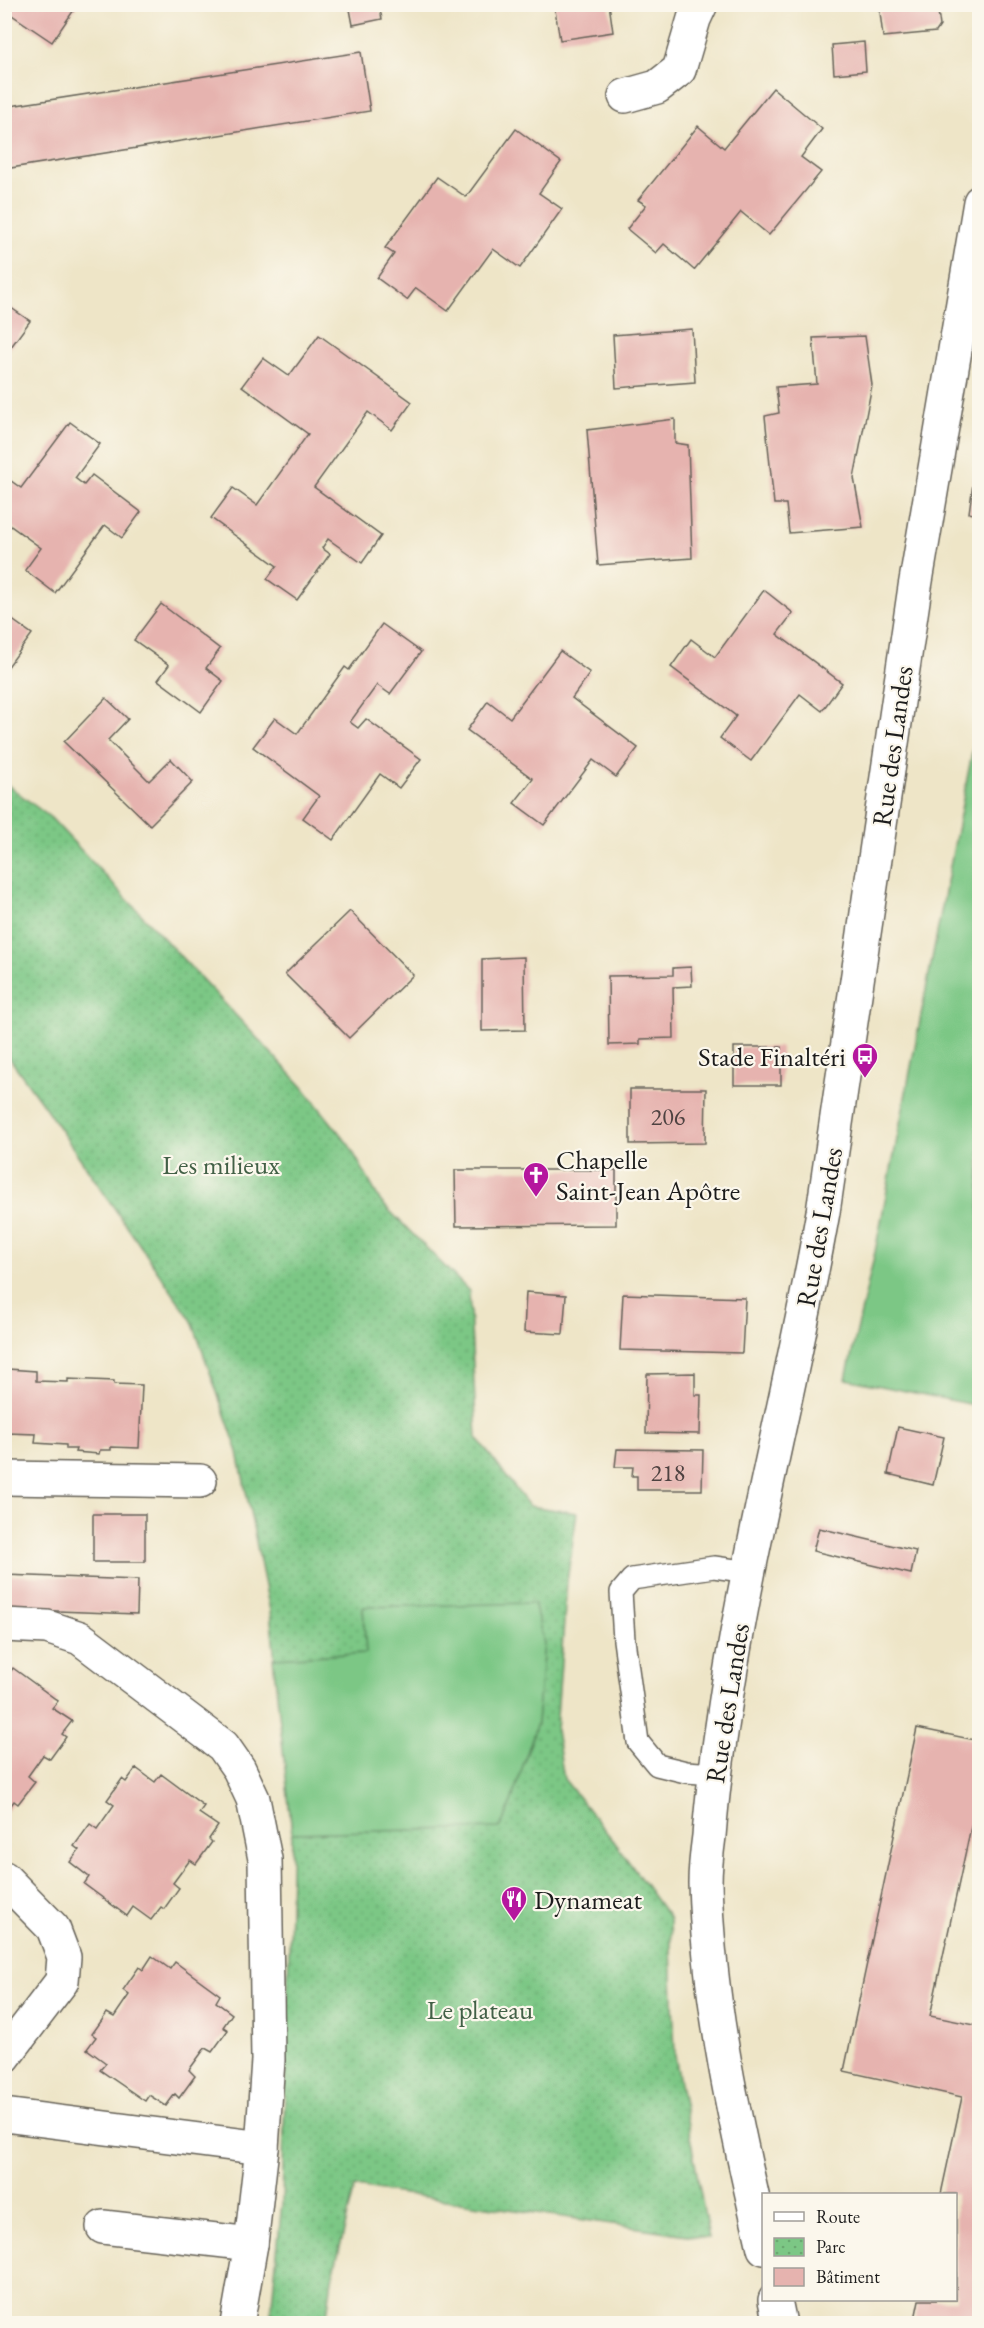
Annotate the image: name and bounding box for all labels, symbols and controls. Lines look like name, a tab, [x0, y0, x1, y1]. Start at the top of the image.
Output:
street label: Rue des Landes	[863, 664, 921, 828]
place label: Stade Finaltéri	[698, 1039, 846, 1074]
bus stop icon: Stade Finaltéri	[850, 1041, 880, 1079]
house number: 206	[651, 1101, 685, 1132]
place label: Chapelle Saint-Jean Apôtre	[556, 1142, 740, 1208]
street label: Rue des Landes	[788, 1144, 850, 1310]
park label: Les milieux	[162, 1147, 280, 1182]
church icon: Chapelle Saint-Jean Apôtre	[521, 1160, 551, 1198]
house number: 218	[651, 1457, 685, 1488]
street label: Rue des Landes	[697, 1621, 757, 1785]
place label: Dynameat	[534, 1882, 643, 1917]
restaurant icon: Dynameat	[499, 1884, 529, 1922]
park label: Le plateau	[427, 1992, 533, 2027]
legend	[762, 2193, 957, 2301]
text: Route	[816, 2205, 860, 2228]
text: Parc	[816, 2235, 846, 2258]
text: Bâtiment	[816, 2265, 880, 2288]

